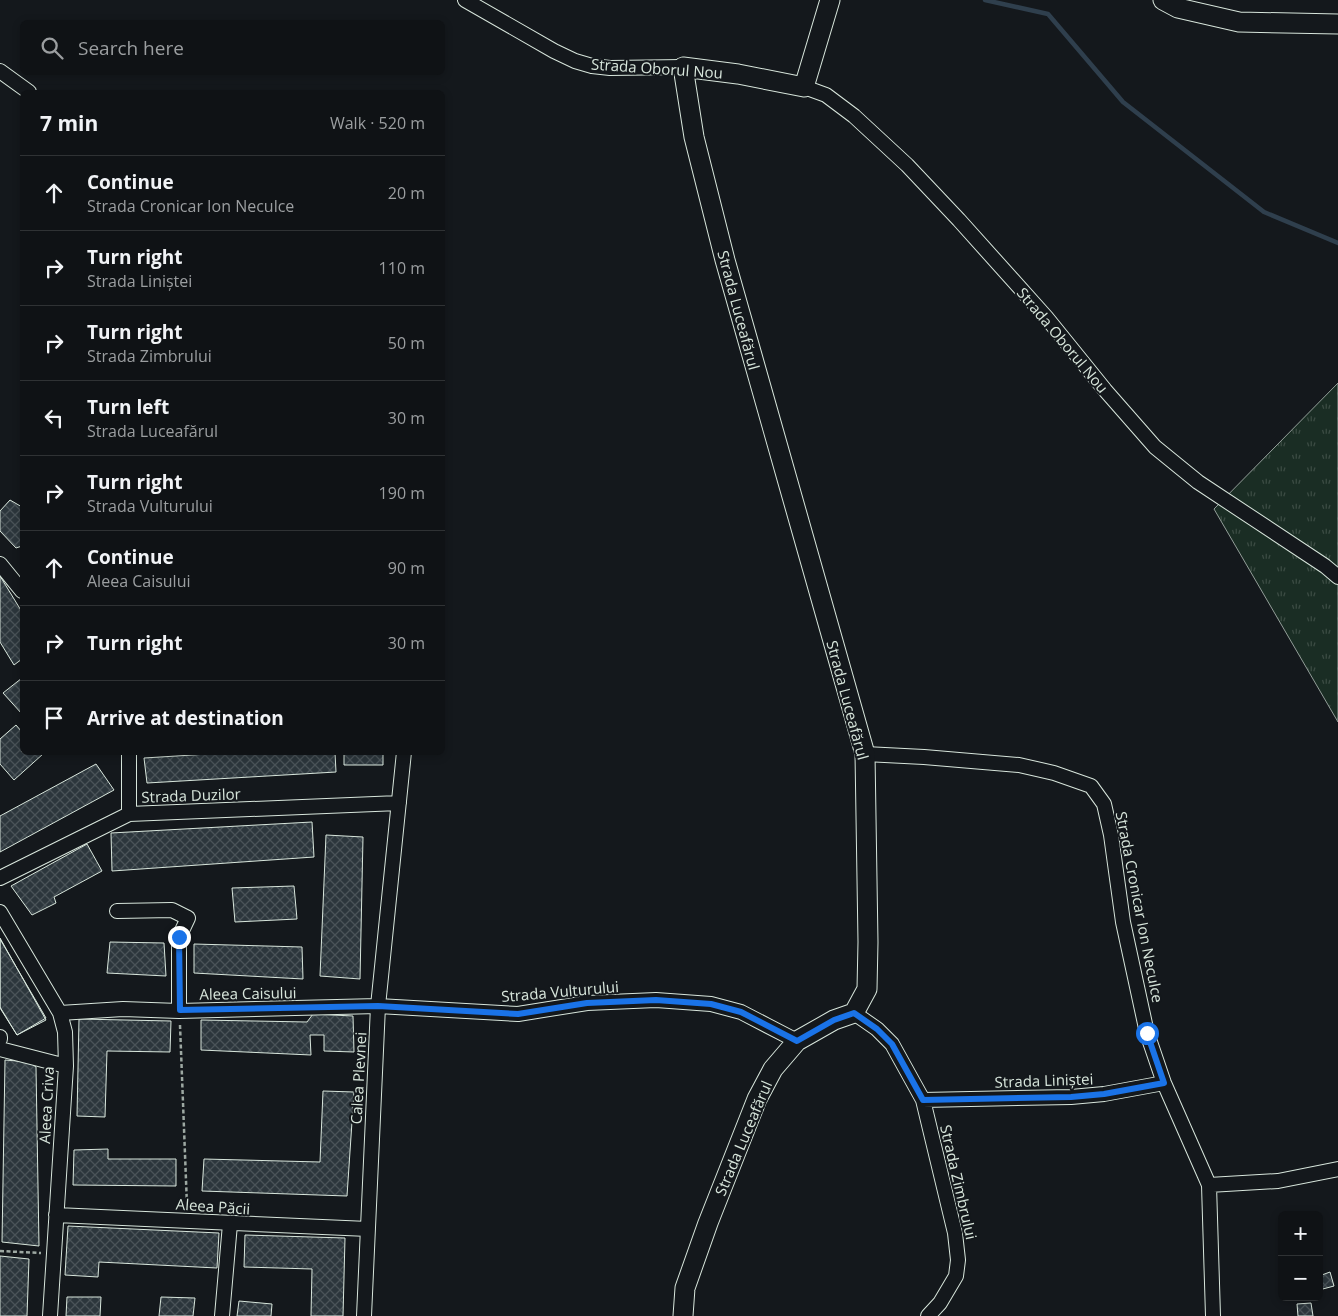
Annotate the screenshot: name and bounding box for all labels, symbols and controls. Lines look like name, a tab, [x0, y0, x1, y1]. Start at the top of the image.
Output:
search box	[20, 20, 445, 75]
icon: search	[38, 34, 66, 62]
text: Search here	[78, 35, 184, 61]
street label: Strada Oborul Nou	[591, 53, 723, 83]
text: 7 min	[40, 109, 98, 137]
text: Walk · 520 m	[330, 112, 425, 134]
text: Continue	[87, 169, 174, 195]
icon: ahead	[40, 179, 68, 207]
text: 20 m	[388, 182, 425, 204]
text: Strada Cronicar Ion Neculce	[87, 195, 294, 217]
text: Turn right	[87, 244, 182, 270]
street label: Strada Luceafărul	[713, 248, 765, 372]
icon: right	[40, 254, 68, 282]
text: 110 m	[379, 257, 425, 279]
text: Strada Liniștei	[87, 270, 192, 292]
street label: Strada Oborul Nou	[1013, 283, 1113, 397]
text: Turn right	[87, 319, 182, 345]
icon: right	[40, 329, 68, 357]
text: 50 m	[388, 332, 425, 354]
text: Strada Zimbrului	[87, 345, 212, 367]
text: Turn left	[87, 394, 169, 420]
icon: left	[40, 404, 68, 432]
text: 30 m	[388, 407, 425, 429]
text: Strada Luceafărul	[87, 420, 218, 442]
text: Turn right	[87, 469, 182, 495]
icon: right	[40, 479, 68, 507]
text: 190 m	[379, 482, 425, 504]
text: Strada Vulturului	[87, 495, 213, 517]
text: Continue	[87, 544, 174, 570]
icon: ahead	[40, 554, 68, 582]
text: 90 m	[388, 557, 425, 579]
text: Aleea Caisului	[87, 570, 191, 592]
icon: right	[40, 629, 68, 657]
text: Turn right	[87, 630, 182, 656]
text: 30 m	[388, 632, 425, 654]
street label: Strada Luceafărul	[822, 638, 874, 762]
icon: arrive	[40, 704, 68, 732]
text: Arrive at destination	[87, 705, 284, 731]
street label: Strada Duzilor	[141, 783, 241, 807]
street label: Strada Cronicar Ion Neculce	[1112, 810, 1168, 1004]
route end	[168, 926, 191, 949]
street label: Strada Vulturului	[500, 976, 620, 1006]
street label: Aleea Caisului	[199, 982, 297, 1004]
route start	[1136, 1022, 1159, 1045]
street label: Calea Plevnei	[346, 1031, 370, 1125]
street label: Aleea Criva	[34, 1066, 58, 1144]
street label: Strada Liniștei	[994, 1068, 1094, 1092]
street label: Strada Luceafărul	[710, 1078, 776, 1198]
street label: Strada Zimbrului	[936, 1123, 982, 1241]
street label: Aleea Păcii	[175, 1193, 251, 1219]
map controls	[1278, 1211, 1323, 1301]
button: +	[1278, 1211, 1323, 1256]
button: −	[1278, 1256, 1323, 1301]

